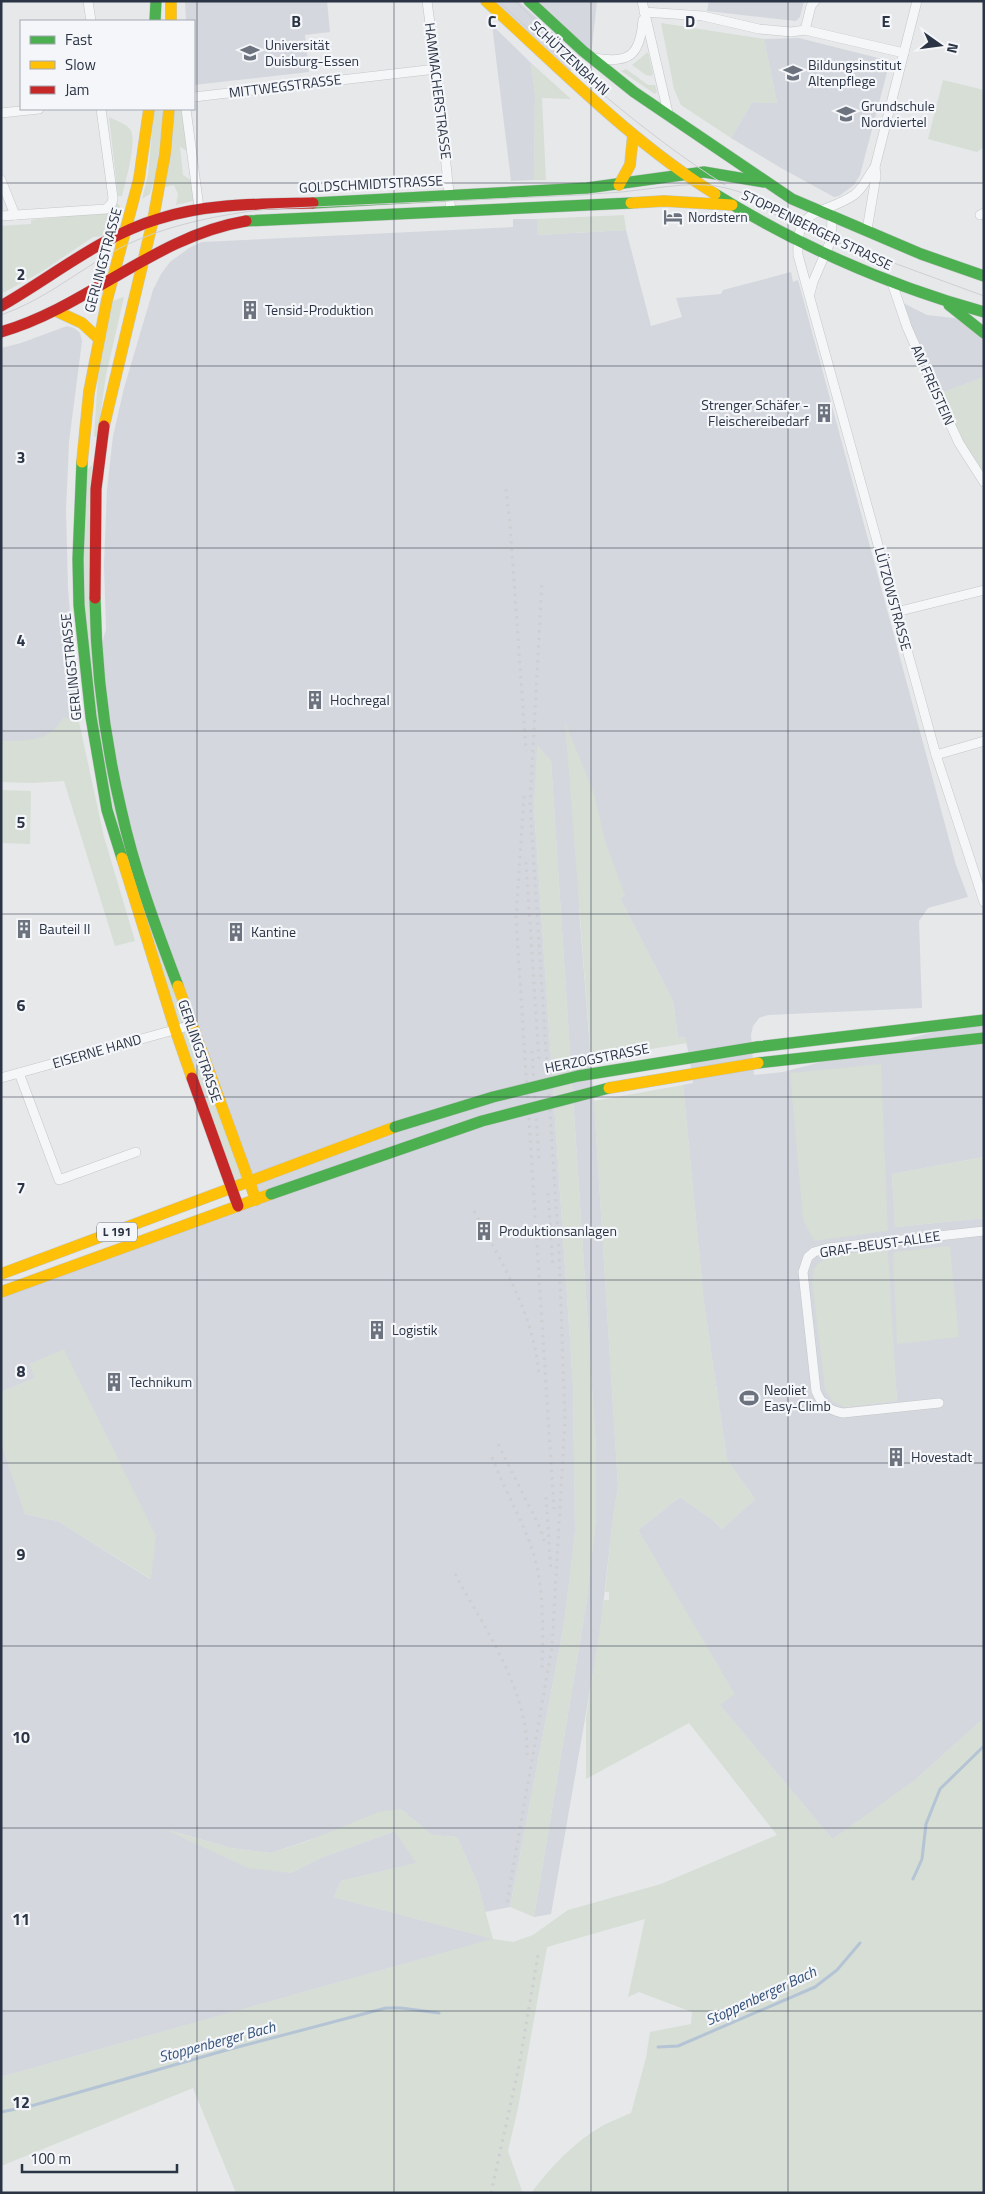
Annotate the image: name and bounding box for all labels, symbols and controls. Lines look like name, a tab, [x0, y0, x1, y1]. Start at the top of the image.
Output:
text: B	[291, 9, 301, 33]
text: C	[488, 9, 497, 33]
text: D	[685, 9, 695, 33]
text: E	[882, 9, 891, 33]
street label: SCHÜTZENBAHN	[526, 15, 615, 100]
legend	[20, 20, 195, 110]
north arrow	[915, 20, 965, 70]
street label: HAMMACHERSTRASSE	[420, 21, 457, 161]
text: Fast	[65, 28, 93, 51]
place label: Universität Duisburg-Essen	[265, 34, 359, 71]
text: N	[942, 41, 964, 56]
school or university icon: Universität Duisburg-Essen	[239, 42, 261, 64]
text: Slow	[65, 53, 96, 76]
place label: Bildungsinstitut Altenpflege	[808, 54, 901, 91]
school or university icon: Bildungsinstitut Altenpflege	[782, 62, 804, 84]
street label: MITTWEGSTRASSE	[227, 68, 343, 103]
text: Jam	[65, 78, 89, 101]
place label: Grundschule Nordviertel	[861, 95, 935, 132]
school or university icon: Grundschule Nordviertel	[835, 103, 857, 125]
street label: GOLDSCHMIDTSTRASSE	[298, 169, 444, 198]
street label: STOPPENBERGER STRASSE	[738, 184, 896, 275]
street label: GERLINGSTRASSE	[78, 205, 127, 315]
hotel icon: Nordstern	[662, 206, 684, 228]
place label: Nordstern	[688, 206, 748, 227]
text: 2	[17, 262, 25, 286]
building icon: Tensid-Produktion	[239, 299, 261, 321]
place label: Tensid-Produktion	[265, 299, 374, 320]
street label: AM FREISTEIN	[906, 341, 961, 428]
place label: Strenger Schäfer - Fleischereibedarf	[701, 394, 809, 431]
building icon: Strenger Schäfer - Fleischereibedarf	[813, 402, 835, 424]
text: 3	[17, 445, 25, 469]
street label: LÜTZOWSTRASSE	[870, 545, 917, 653]
street label: GERLINGSTRASSE	[54, 612, 87, 722]
text: 4	[17, 628, 26, 652]
building icon: Hochregal	[304, 689, 326, 711]
place label: Hochregal	[330, 689, 390, 710]
text: 5	[17, 810, 26, 834]
building icon: Bauteil II	[13, 918, 35, 940]
place label: Bauteil II	[39, 918, 90, 939]
building icon: Kantine	[225, 921, 247, 943]
place label: Kantine	[251, 921, 296, 942]
text: 6	[17, 993, 26, 1017]
street label: GERLINGSTRASSE	[173, 996, 228, 1105]
street label: EISERNE HAND	[50, 1028, 144, 1073]
street label: HERZOGSTRASSE	[543, 1037, 651, 1078]
text: 7	[17, 1176, 25, 1200]
building icon: Produktionsanlagen	[473, 1220, 495, 1242]
place label: Produktionsanlagen	[499, 1220, 617, 1241]
road number: L 191	[97, 1222, 137, 1242]
street label: GRAF-BEUST-ALLEE	[818, 1225, 942, 1262]
building icon: Logistik	[366, 1319, 388, 1341]
place label: Logistik	[392, 1319, 438, 1340]
text: 8	[17, 1359, 26, 1383]
building icon: Technikum	[103, 1371, 125, 1393]
place label: Technikum	[129, 1371, 192, 1392]
place label: Neoliet Easy-Climb	[764, 1379, 831, 1416]
sports icon: Neoliet Easy-Climb	[738, 1387, 760, 1409]
building icon: Hovestadt	[885, 1446, 907, 1468]
place label: Hovestadt	[911, 1446, 972, 1467]
text: 9	[17, 1542, 26, 1566]
text: 10	[12, 1725, 30, 1749]
text: 11	[12, 1907, 30, 1931]
water label: Stoppenberger Bach	[702, 1960, 820, 2031]
water label: Stoppenberger Bach	[156, 2015, 278, 2068]
text: 12	[12, 2090, 30, 2114]
scale bar	[22, 2142, 178, 2174]
text: 100 m	[30, 2147, 71, 2170]

